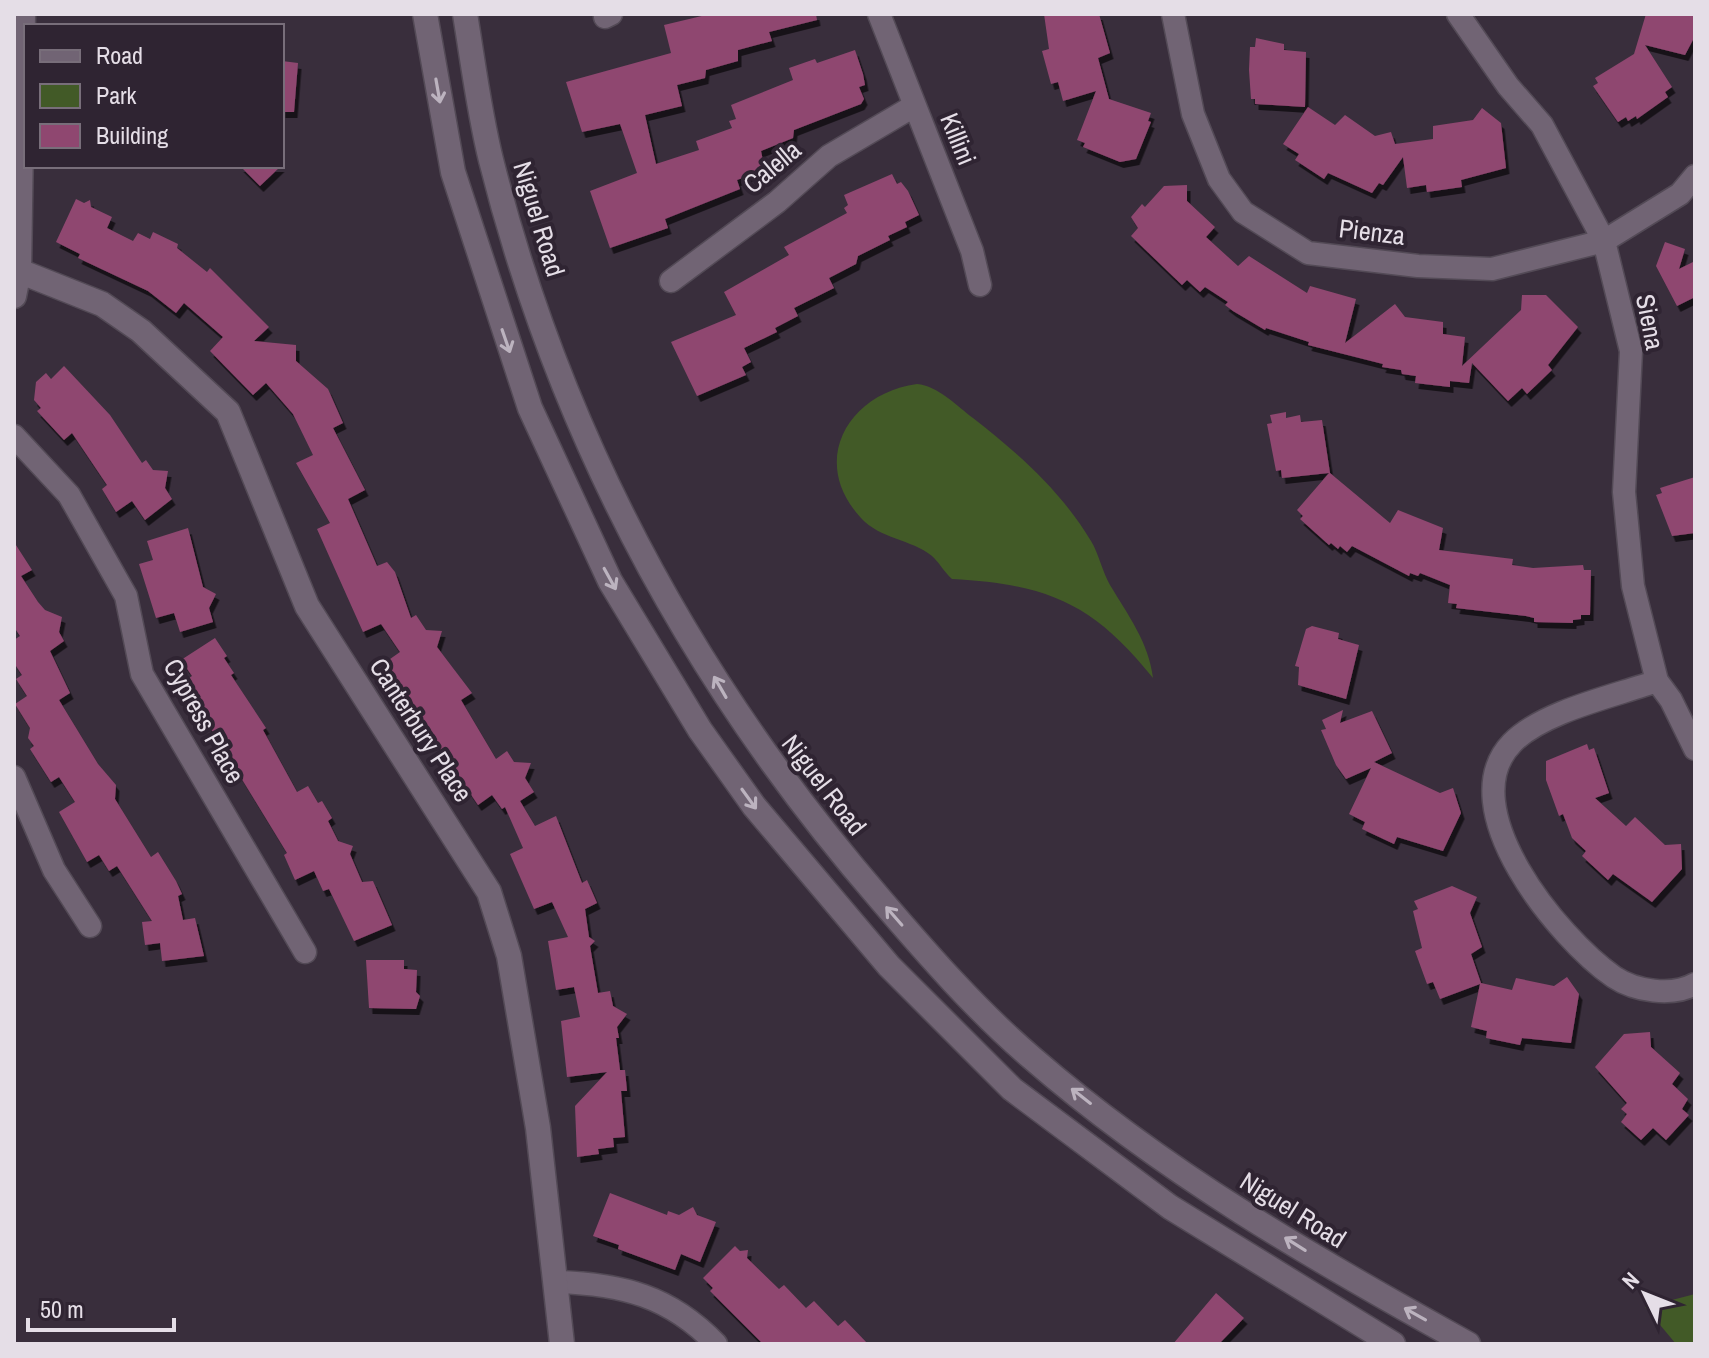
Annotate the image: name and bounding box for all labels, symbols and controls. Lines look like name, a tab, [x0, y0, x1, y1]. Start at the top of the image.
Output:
legend	[24, 24, 284, 168]
text: Road	[96, 39, 143, 71]
one-way arrow	[432, 78, 447, 103]
text: Park	[96, 79, 137, 111]
street label: Killini	[932, 108, 985, 170]
text: Building	[96, 119, 168, 151]
street label: Calella	[735, 132, 808, 201]
street label: Niguel Road	[505, 157, 574, 281]
street label: Pienza	[1337, 210, 1407, 253]
street label: Siena	[1628, 291, 1673, 353]
one-way arrow	[500, 328, 515, 353]
one-way arrow	[603, 567, 618, 591]
street label: Canterbury Place	[362, 651, 481, 808]
street label: Cypress Place	[156, 652, 253, 789]
one-way arrow	[712, 676, 728, 699]
street label: Niguel Road	[774, 727, 875, 842]
one-way arrow	[741, 787, 758, 809]
one-way arrow	[886, 906, 904, 927]
one-way arrow	[1071, 1087, 1092, 1105]
street label: Niguel Road	[1234, 1163, 1353, 1256]
one-way arrow	[1284, 1235, 1307, 1251]
north arrow	[1605, 1254, 1685, 1334]
text: N	[1615, 1265, 1646, 1295]
scale bar	[28, 1282, 174, 1332]
text: 50 m	[40, 1293, 84, 1325]
one-way arrow	[1403, 1306, 1427, 1322]

